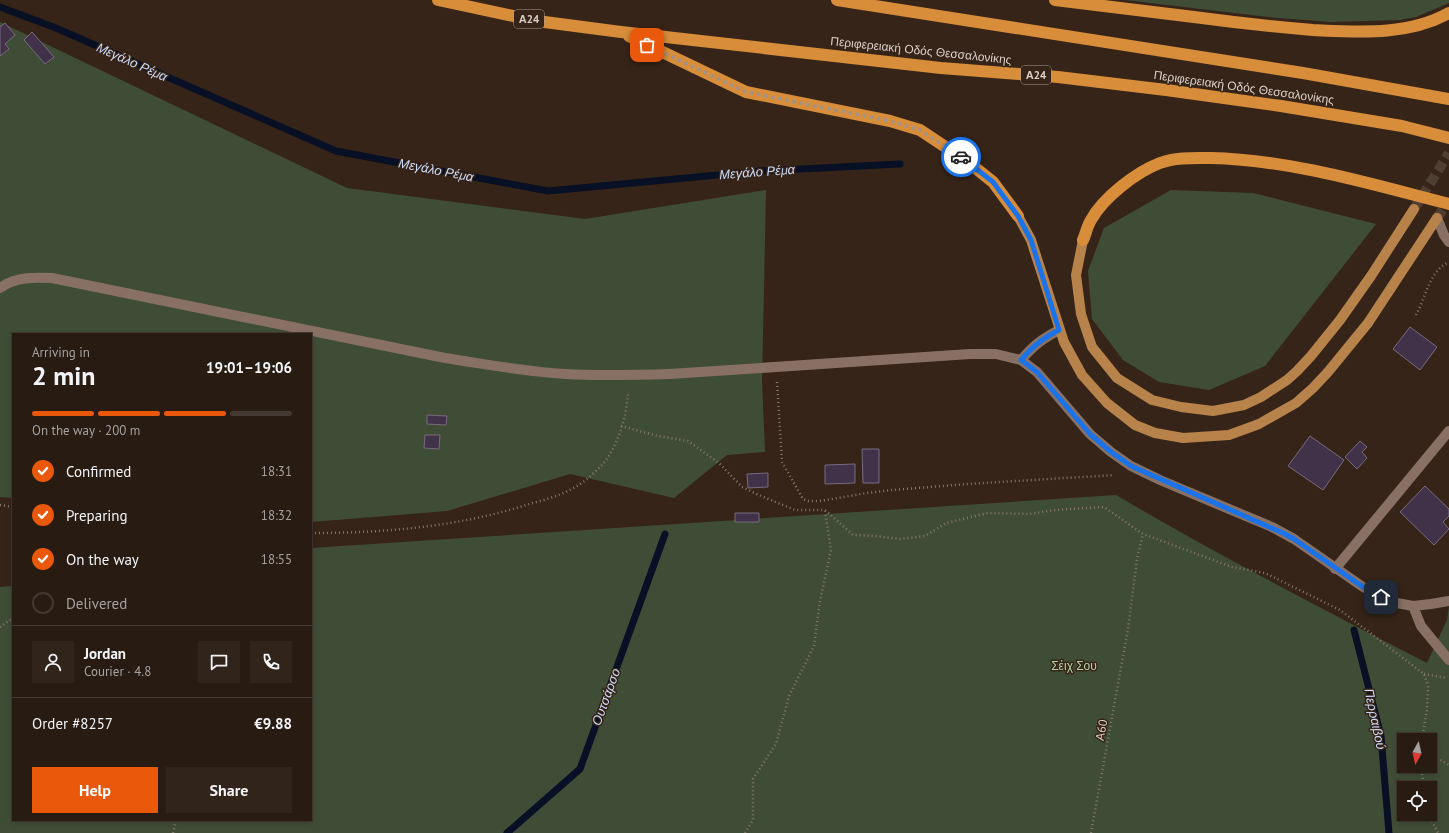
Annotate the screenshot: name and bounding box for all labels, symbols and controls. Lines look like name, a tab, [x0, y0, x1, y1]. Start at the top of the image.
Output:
road number: Α24	[514, 10, 544, 28]
pin	[630, 28, 664, 62]
street label: Περιφερειακή Οδός Θεσσαλονίκης	[830, 33, 1013, 67]
icon: bag	[636, 34, 658, 56]
water label: Μεγάλο Ρέμα	[94, 39, 171, 85]
road number: Α24	[1021, 66, 1051, 84]
street label: Περιφερειακή Οδός Θεσσαλονίκης	[1153, 67, 1335, 107]
courier	[941, 137, 981, 177]
icon: car	[950, 146, 972, 168]
water label: Μεγάλο Ρέμα	[397, 154, 475, 186]
water label: Μεγάλο Ρέμα	[718, 161, 796, 183]
text: Arriving in	[32, 344, 90, 361]
text: 19:01–19:06	[206, 358, 292, 377]
text: 2 min	[32, 359, 95, 392]
text: On the way · 200 m	[32, 422, 140, 439]
icon: check	[32, 460, 54, 482]
text: Confirmed	[66, 462, 131, 481]
text: 18:31	[261, 463, 292, 480]
icon: check	[32, 504, 54, 526]
text: Preparing	[66, 506, 128, 525]
text: 18:32	[261, 507, 292, 524]
icon: check	[32, 548, 54, 570]
text: On the way	[66, 550, 139, 569]
text: 18:55	[261, 551, 292, 568]
pin	[1364, 580, 1398, 614]
icon: home	[1370, 586, 1392, 608]
text: Delivered	[66, 594, 127, 613]
button: person	[32, 641, 74, 683]
button: chat	[198, 641, 240, 683]
button: phone	[250, 641, 292, 683]
text: Jordan	[84, 644, 126, 663]
park label: Σέιχ Σου	[1051, 658, 1097, 673]
text: Courier · 4.8	[84, 663, 151, 680]
water label: Ουτσάρσο	[588, 666, 624, 728]
water label: Περραιβού	[1360, 687, 1390, 751]
text: Order #8257	[32, 714, 113, 733]
text: €9.88	[254, 714, 292, 733]
street label: Α60	[1092, 718, 1110, 742]
north arrow	[1397, 733, 1437, 773]
map controls	[1397, 733, 1437, 821]
button: Help	[32, 767, 158, 813]
button: Share	[166, 767, 292, 813]
button: locate	[1397, 781, 1437, 821]

